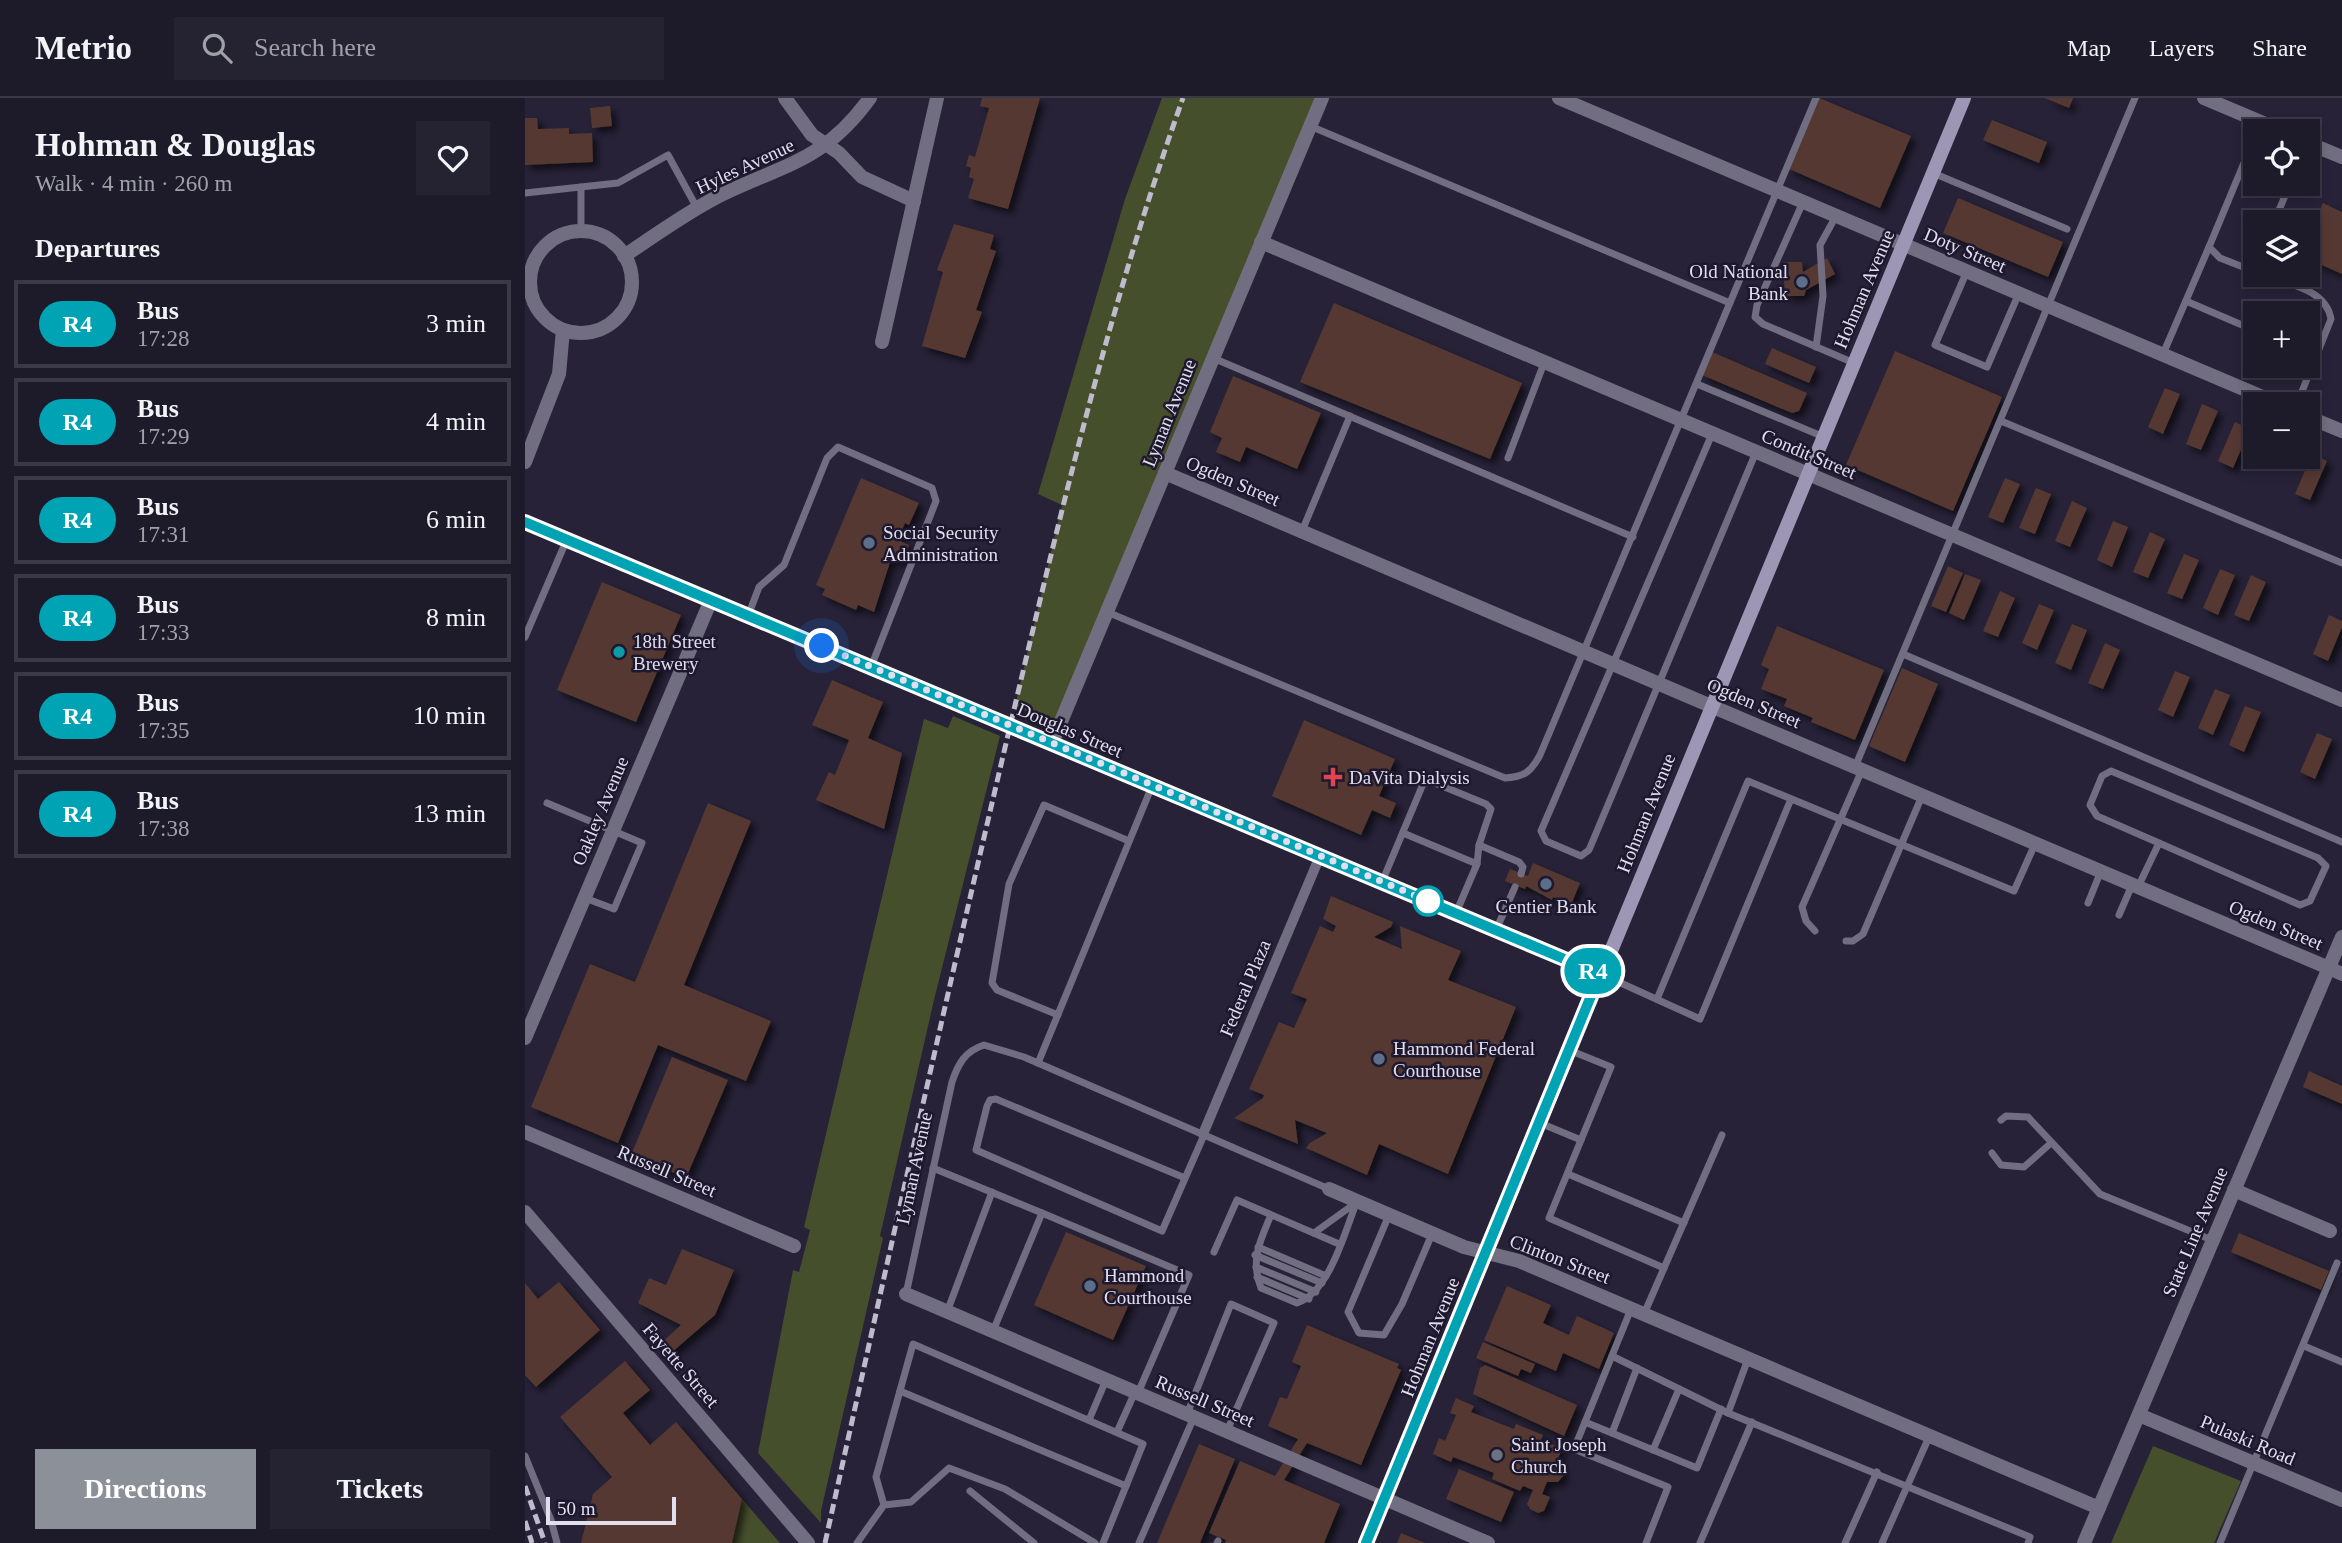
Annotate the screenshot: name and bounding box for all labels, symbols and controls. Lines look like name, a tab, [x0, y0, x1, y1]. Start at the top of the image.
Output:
search box	[174, 17, 664, 80]
icon: search	[198, 29, 236, 67]
text: Metrio	[35, 30, 132, 66]
text: Search here	[254, 33, 376, 62]
text: Map	[2067, 35, 2111, 61]
text: Layers	[2149, 35, 2214, 61]
text: Share	[2252, 35, 2307, 61]
map controls	[2243, 119, 2320, 469]
button: locate	[2243, 119, 2320, 196]
button: heart	[416, 121, 490, 195]
text: Hohman & Douglas	[35, 127, 316, 163]
street label: Hyles Avenue	[693, 134, 797, 198]
text: Walk · 4 min · 260 m	[35, 171, 232, 196]
button: layers	[2243, 210, 2320, 287]
street label: Doty Street	[1921, 223, 2010, 277]
street label: Hohman Avenue	[1830, 227, 1898, 351]
text: Departures	[35, 234, 160, 263]
place label: Old National Bank	[1689, 261, 1788, 304]
marker: Old National Bank	[1794, 274, 1810, 290]
text: Bus	[137, 296, 179, 325]
button: +	[2243, 301, 2320, 378]
text: 3 min	[426, 309, 486, 338]
text: R4	[63, 311, 92, 337]
text: 17:28	[137, 326, 189, 351]
street label: Lyman Avenue	[1138, 356, 1200, 470]
button: −	[2243, 392, 2320, 469]
text: Bus	[137, 394, 179, 423]
text: 4 min	[426, 407, 486, 436]
text: R4	[63, 409, 92, 435]
text: 17:29	[137, 424, 189, 449]
street label: Condit Street	[1758, 425, 1860, 484]
street label: Ogden Street	[1183, 452, 1284, 510]
text: Bus	[137, 492, 179, 521]
text: 6 min	[426, 505, 486, 534]
text: R4	[63, 507, 92, 533]
text: 17:31	[137, 522, 189, 547]
place label: Social Security Administration	[883, 522, 999, 565]
marker: Social Security Administration	[861, 535, 877, 551]
text: Bus	[137, 590, 179, 619]
text: 8 min	[426, 603, 486, 632]
text: R4	[63, 605, 92, 631]
text: 17:33	[137, 620, 189, 645]
your location	[804, 628, 839, 663]
place label: 18th Street Brewery	[633, 631, 717, 674]
marker: 18th Street Brewery	[611, 644, 627, 660]
street label: Ogden Street	[1704, 674, 1805, 732]
text: Bus	[137, 688, 179, 717]
street label: Douglas Street	[1014, 698, 1126, 762]
text: 10 min	[413, 701, 486, 730]
text: R4	[63, 703, 92, 729]
text: 17:35	[137, 718, 189, 743]
street label: Hohman Avenue	[1613, 750, 1679, 876]
street label: Oakley Avenue	[568, 753, 632, 869]
marker: DaVita Dialysis	[1323, 767, 1343, 787]
place label: DaVita Dialysis	[1349, 767, 1470, 788]
text: Bus	[137, 786, 179, 815]
text: 13 min	[413, 799, 486, 828]
text: R4	[63, 801, 92, 827]
text: 17:38	[137, 816, 189, 841]
marker: Centier Bank	[1538, 876, 1554, 892]
unlabelled marker	[1413, 886, 1443, 916]
place label: Centier Bank	[1496, 896, 1597, 917]
street label: Ogden Street	[2226, 896, 2327, 954]
street label: Federal Plaza	[1215, 936, 1275, 1039]
line badge: R4	[1561, 948, 1625, 994]
text: R4	[1578, 958, 1608, 984]
place label: Hammond Federal Courthouse	[1393, 1038, 1535, 1081]
marker: Hammond Federal Courthouse	[1371, 1051, 1387, 1067]
street label: Lyman Avenue	[892, 1110, 936, 1226]
street label: Russell Street	[615, 1141, 720, 1201]
street label: State Line Avenue	[2158, 1164, 2232, 1300]
street label: Clinton Street	[1507, 1230, 1614, 1288]
place label: Hammond Courthouse	[1104, 1265, 1192, 1308]
street label: Hohman Avenue	[1397, 1274, 1463, 1400]
marker: Hammond Courthouse	[1082, 1278, 1098, 1294]
street label: Fayette Street	[639, 1318, 724, 1412]
street label: Russell Street	[1153, 1371, 1258, 1431]
street label: Pulaski Road	[2197, 1411, 2299, 1470]
place label: Saint Joseph Church	[1511, 1434, 1607, 1477]
marker: Saint Joseph Church	[1489, 1447, 1505, 1463]
button: Directions	[35, 1449, 256, 1529]
button: Tickets	[270, 1449, 490, 1529]
scale bar	[546, 1494, 675, 1526]
text: 50 m	[557, 1498, 596, 1519]

